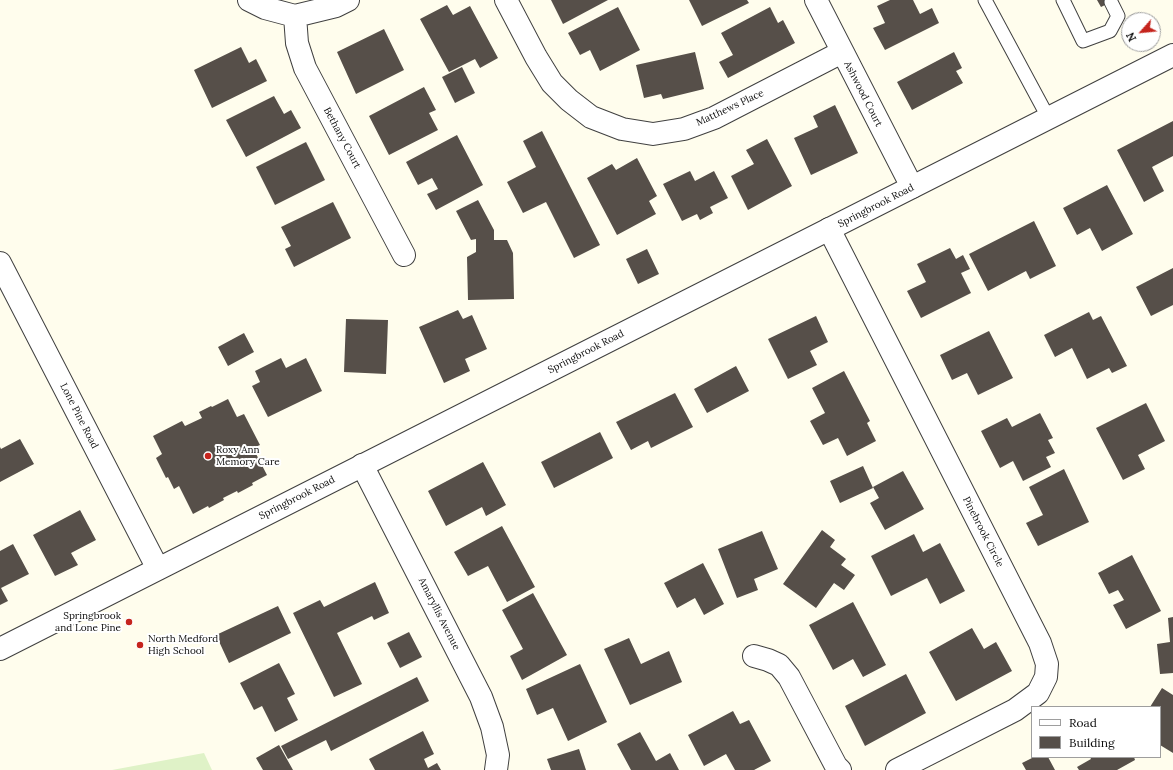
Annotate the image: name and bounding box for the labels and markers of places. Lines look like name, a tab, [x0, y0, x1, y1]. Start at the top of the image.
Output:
place label: Roxy Ann Memory Care	[216, 444, 280, 468]
marker: Roxy Ann Memory Care	[203, 451, 213, 461]
place label: Springbrook and Lone Pine	[55, 610, 121, 634]
marker: Springbrook and Lone Pine	[124, 617, 134, 627]
place label: North Medford High School	[148, 633, 218, 656]
marker: North Medford High School	[135, 640, 145, 650]

